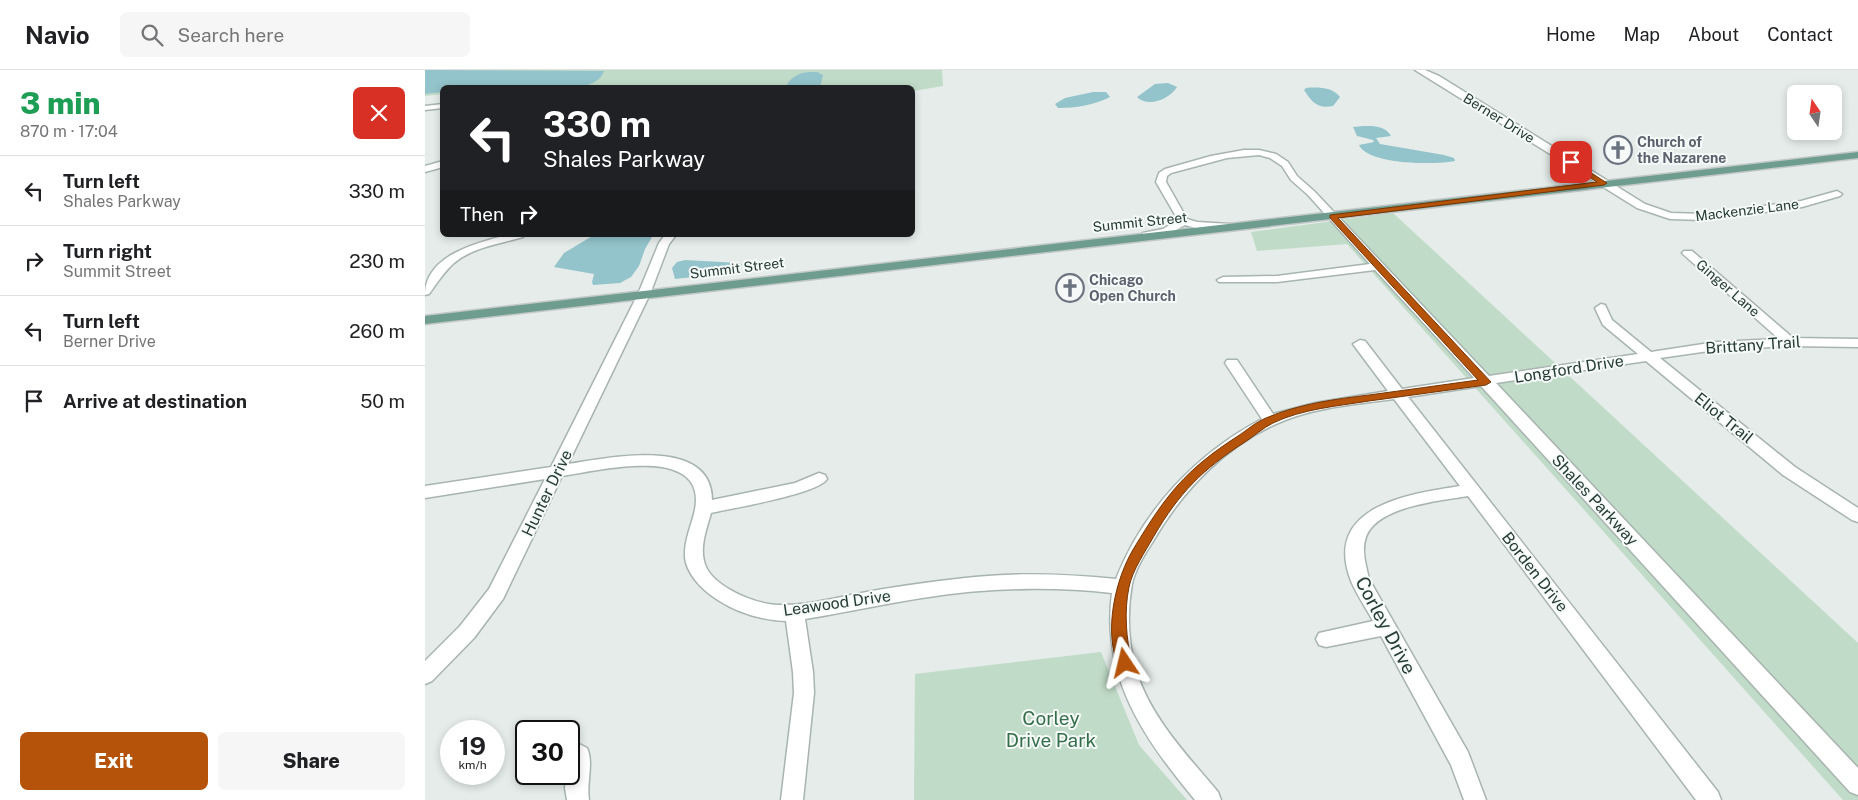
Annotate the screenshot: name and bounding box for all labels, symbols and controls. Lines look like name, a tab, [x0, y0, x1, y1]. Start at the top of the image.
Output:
search box	[120, 12, 470, 57]
text: Navio	[25, 21, 90, 49]
icon: search	[138, 21, 166, 49]
text: Search here	[178, 24, 284, 46]
text: Home	[1546, 24, 1596, 45]
text: Map	[1624, 24, 1660, 45]
text: About	[1688, 24, 1739, 45]
text: Contact	[1767, 24, 1833, 45]
text: 3 min	[20, 85, 101, 121]
north arrow	[1787, 85, 1843, 140]
map controls	[1787, 85, 1842, 140]
button: close	[353, 87, 405, 139]
street label: Berner Drive	[1460, 90, 1538, 146]
text: 330 m	[543, 104, 651, 145]
icon: left	[460, 105, 525, 170]
text: 870 m · 17:04	[20, 122, 118, 141]
place label: Church of the Nazarene	[1637, 134, 1726, 166]
church icon: Church of the Nazarene	[1603, 135, 1633, 165]
pin	[1550, 141, 1592, 183]
text: Shales Parkway	[543, 146, 705, 172]
icon: arrive	[1557, 148, 1585, 176]
text: Turn left	[63, 170, 140, 192]
icon: left	[20, 177, 48, 205]
text: 330 m	[349, 180, 405, 202]
text: Shales Parkway	[63, 192, 181, 211]
street label: Mackenzie Lane	[1694, 196, 1800, 224]
icon: right	[514, 200, 542, 228]
text: Then	[460, 203, 504, 225]
street label: Summit Street	[1092, 209, 1188, 235]
text: Turn right	[63, 240, 152, 262]
icon: right	[20, 247, 48, 275]
text: 230 m	[349, 250, 405, 272]
street label: Summit Street	[689, 254, 785, 282]
street label: Ginger Lane	[1693, 256, 1763, 320]
text: Summit Street	[63, 262, 172, 281]
place label: Chicago Open Church	[1089, 272, 1176, 304]
church icon: Chicago Open Church	[1055, 273, 1085, 303]
text: Turn left	[63, 310, 140, 332]
icon: left	[20, 317, 48, 345]
text: 260 m	[349, 320, 405, 342]
text: Berner Drive	[63, 332, 156, 351]
street label: Brittany Trail	[1705, 332, 1801, 358]
street label: Longford Drive	[1513, 351, 1625, 387]
icon: arrive	[20, 387, 48, 415]
street label: Eliot Trail	[1691, 389, 1757, 447]
text: Arrive at destination	[63, 390, 247, 412]
text: 50 m	[360, 390, 405, 412]
street label: Hunter Drive	[518, 447, 576, 539]
street label: Shales Parkway	[1548, 450, 1642, 550]
street label: Borden Drive	[1498, 528, 1572, 616]
street label: Corley Drive	[1351, 572, 1421, 678]
street label: Leawood Drive	[782, 586, 892, 620]
position arrow	[1098, 636, 1150, 688]
park label: Corley Drive Park	[1006, 707, 1097, 751]
speed limit sign: 30	[515, 720, 580, 785]
text: 19	[459, 731, 486, 761]
button: Exit	[20, 732, 208, 790]
button: Share	[218, 732, 405, 790]
text: km/h	[458, 758, 487, 772]

